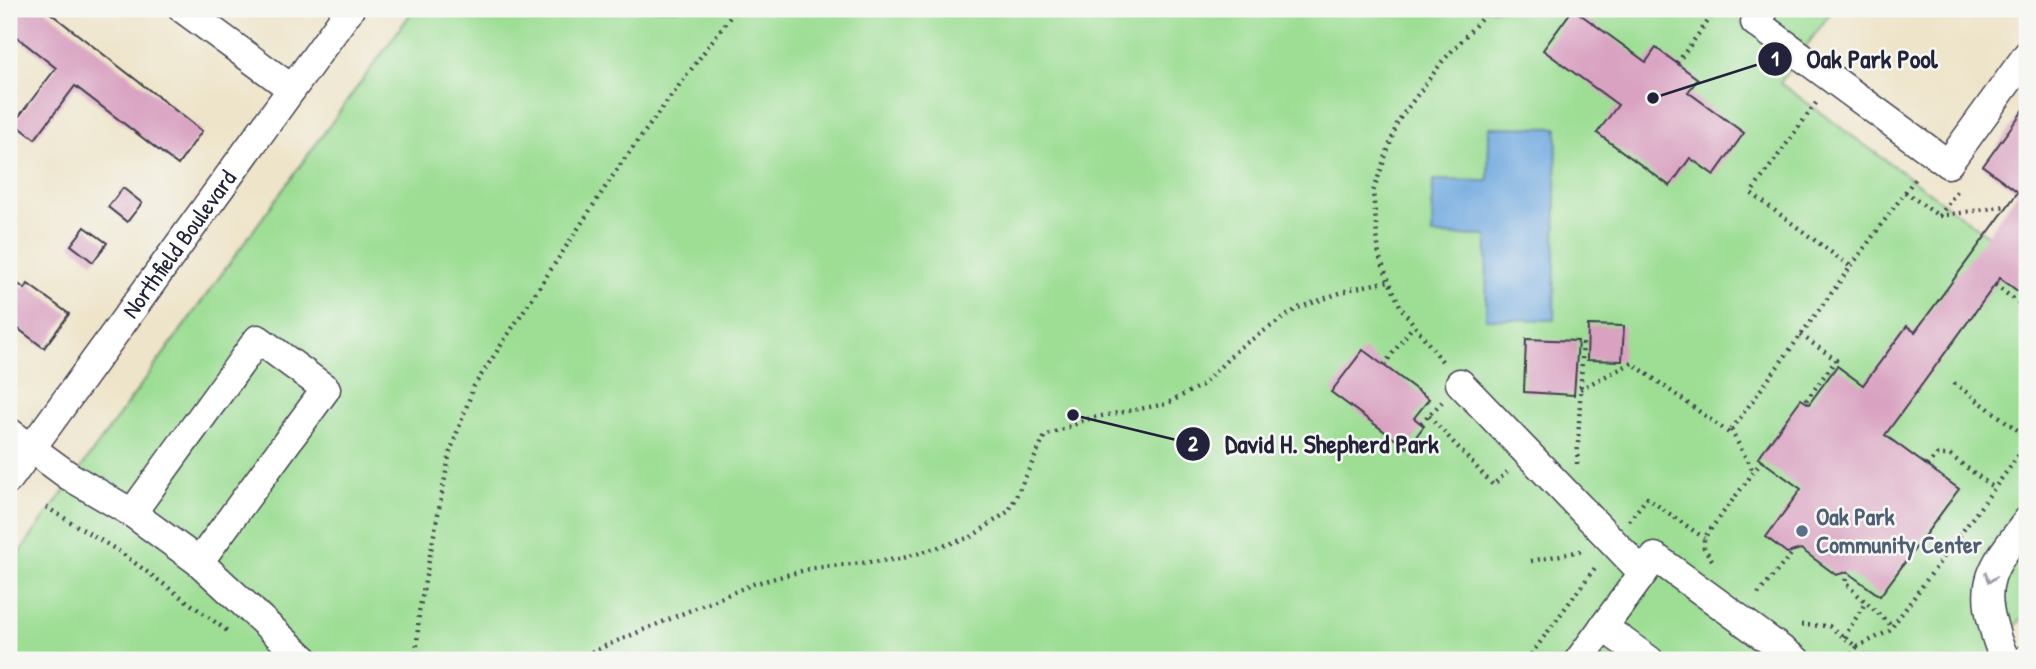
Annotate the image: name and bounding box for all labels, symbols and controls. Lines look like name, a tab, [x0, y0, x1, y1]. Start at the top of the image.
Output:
callout: Oak Park Pool	[1757, 36, 1952, 83]
text: Oak Park Pool	[1806, 41, 1939, 76]
text: 1	[1771, 44, 1779, 73]
street label: Northfield Boulevard	[114, 163, 243, 324]
callout: David H. Shepherd Park	[1176, 420, 1453, 467]
text: David H. Shepherd Park	[1225, 426, 1439, 462]
text: 2	[1188, 429, 1198, 458]
place label: Oak Park Community Center	[1816, 500, 1983, 561]
marker: Oak Park Community Center	[1794, 523, 1810, 539]
one-way arrow	[1984, 571, 1998, 583]

